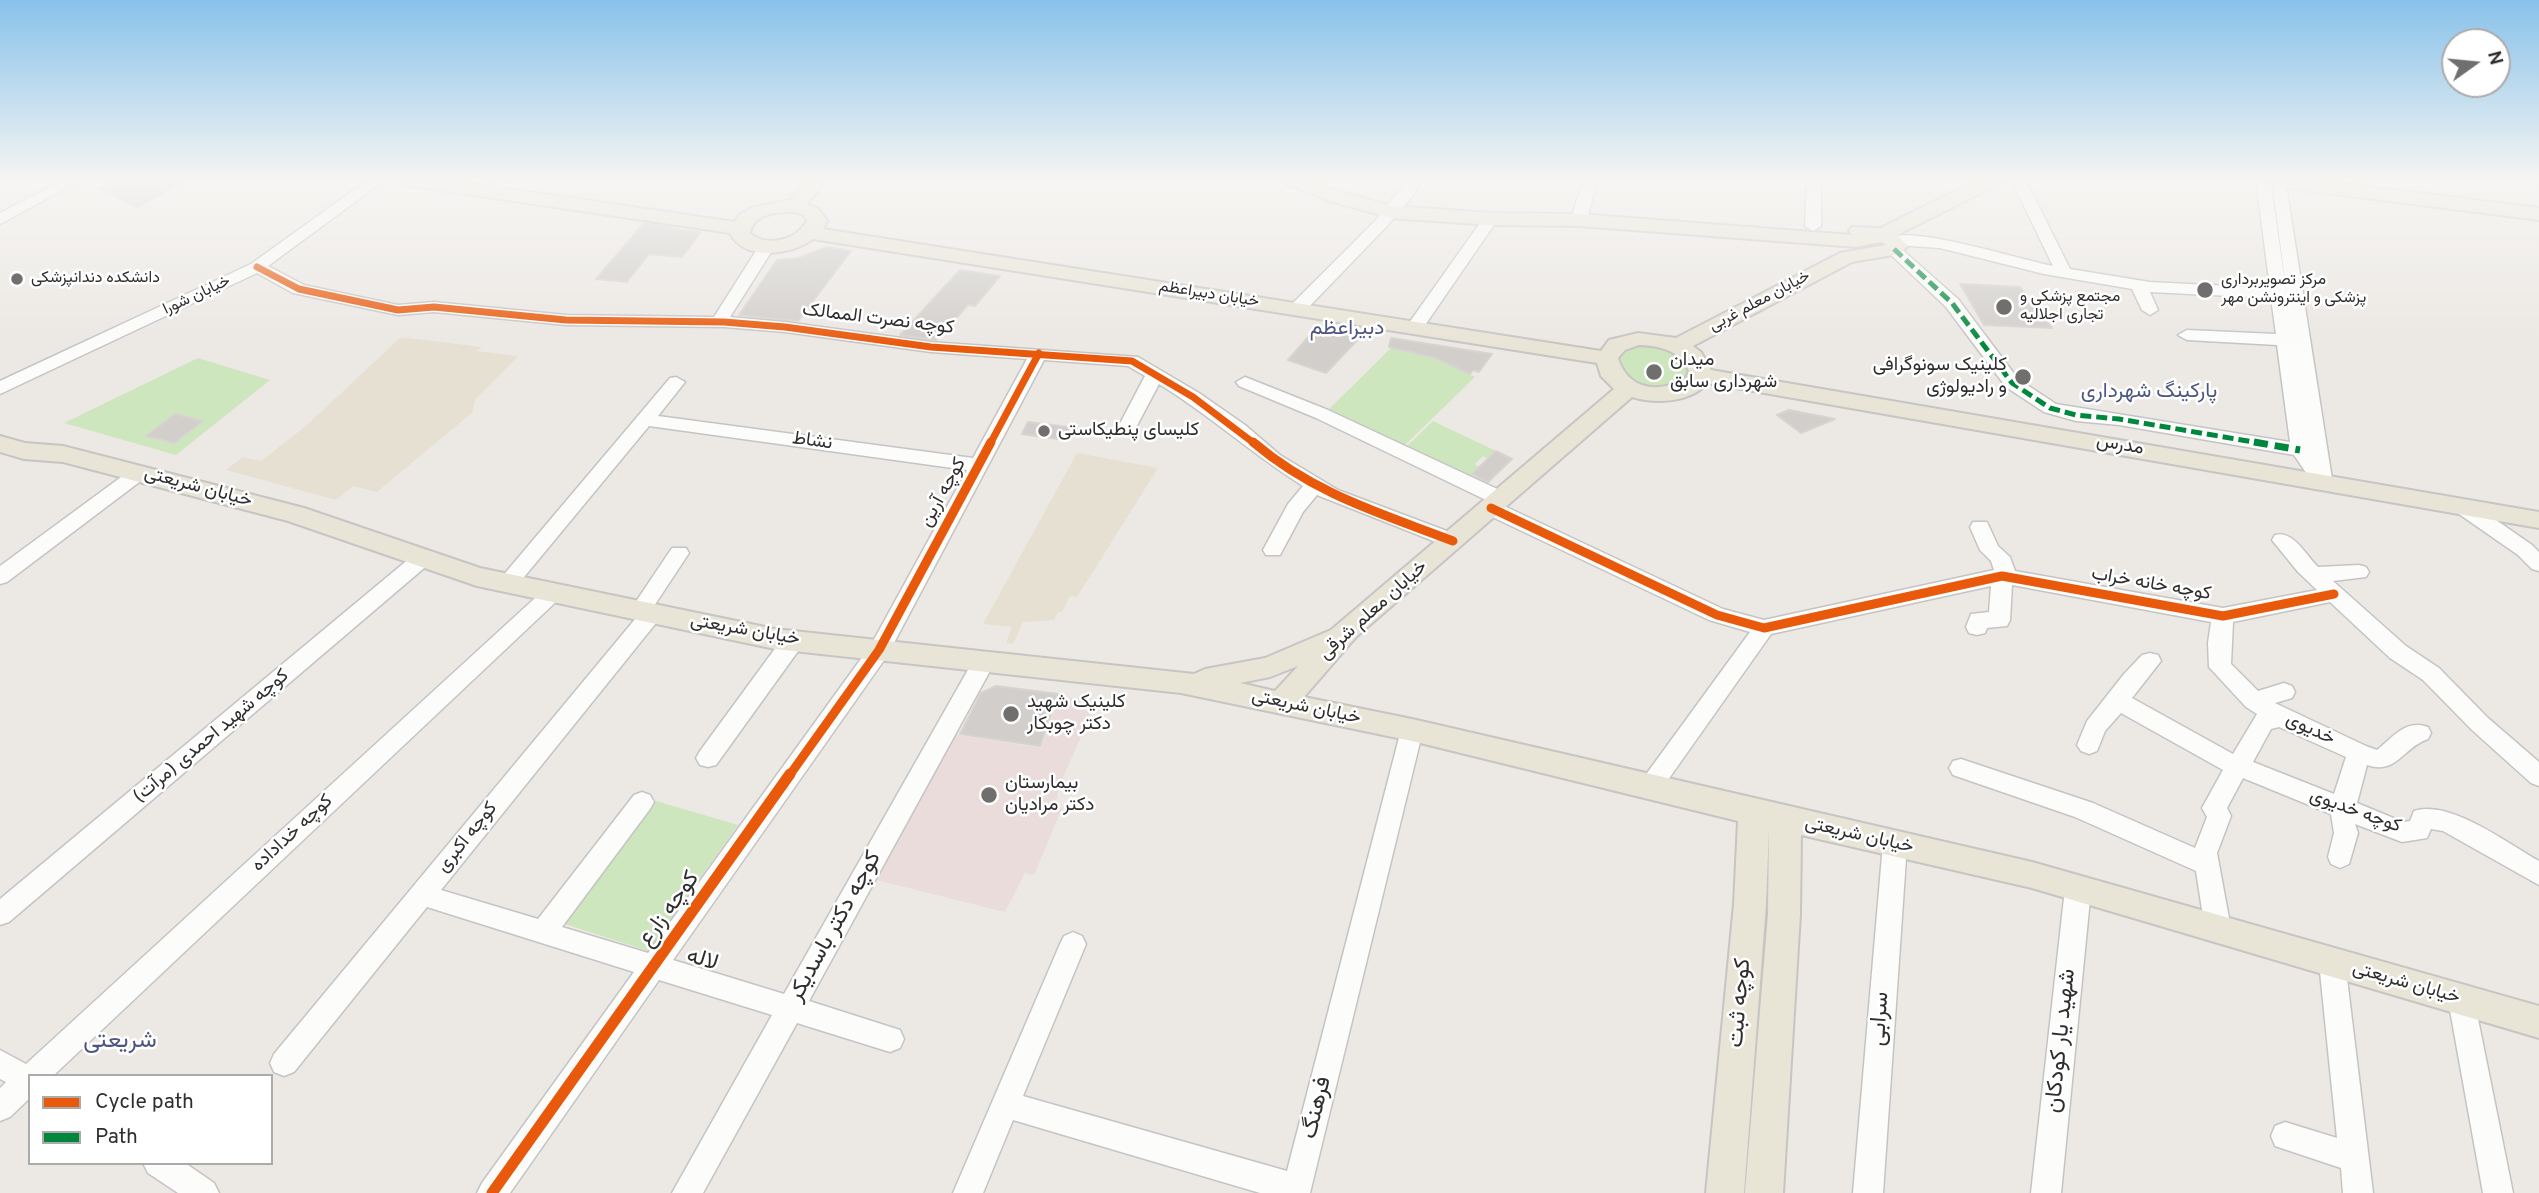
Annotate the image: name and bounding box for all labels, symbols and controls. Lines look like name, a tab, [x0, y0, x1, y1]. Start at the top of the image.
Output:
north arrow	[2441, 28, 2511, 98]
text: N	[2481, 48, 2508, 68]
street label: خیابان معلم غربی	[1706, 267, 1814, 337]
place label: دانشکده دندانپزشکی	[31, 269, 160, 289]
marker: دانشکده دندانپزشکی	[9, 271, 25, 287]
place label: مرکز تصویربرداری پزشکی و اینترونشن مهر	[2221, 271, 2366, 309]
street label: خیابان شورا	[160, 272, 234, 320]
street label: خیابان دبیراعظم	[1158, 278, 1260, 312]
marker: مرکز تصویربرداری پزشکی و اینترونشن مهر	[2195, 280, 2215, 300]
place label: مجتمع پزشکی و تجاری اجلالیه	[2020, 288, 2120, 326]
marker: مجتمع پزشکی و تجاری اجلالیه	[1994, 297, 2014, 317]
street label: کوچه نصرت الممالک	[801, 299, 955, 341]
district label: دبیراعظم	[1310, 317, 1384, 343]
place label: میدان شهرداری سابق	[1670, 350, 1777, 394]
place label: کلینیک سونوگرافی و رادیولوژی	[1873, 355, 2007, 399]
marker: میدان شهرداری سابق	[1644, 362, 1664, 382]
marker: کلینیک سونوگرافی و رادیولوژی	[2013, 367, 2033, 387]
district label: پارکینگ شهرداری	[2081, 380, 2217, 406]
place label: کلیسای پنطیکاستی	[1058, 420, 1199, 442]
marker: کلیسای پنطیکاستی	[1036, 423, 1052, 439]
street label: نشاط	[790, 428, 834, 456]
street label: مدرس	[2095, 431, 2145, 461]
street label: کوچه آرین	[916, 455, 972, 531]
street label: خیابان شریعتی	[142, 463, 254, 513]
street label: خیابان معلم شرقی	[1315, 556, 1433, 666]
street label: کوچه خانه خراب	[2089, 563, 2213, 607]
street label: خیابان شریعتی	[688, 610, 802, 652]
street label: کوچه شهید احمدی (مرآت)	[130, 665, 294, 809]
street label: خیابان شریعتی	[1249, 685, 1363, 731]
place label: کلینیک شهید دکتر چوبکار	[1027, 692, 1125, 736]
marker: کلینیک شهید دکتر چوبکار	[1001, 704, 1021, 724]
street label: خدیوی	[2282, 709, 2338, 751]
place label: بیمارستان دکتر مرادیان	[1005, 773, 1094, 817]
marker: بیمارستان دکتر مرادیان	[979, 785, 999, 805]
street label: کوچه خدیوی	[2306, 785, 2404, 839]
street label: کوچه خداداده	[248, 791, 338, 877]
street label: کوچه اکبری	[433, 798, 503, 878]
street label: خیابان شریعتی	[1802, 812, 1916, 860]
street label: کوچه دکتر باسدیکر	[783, 847, 889, 1007]
street label: کوچه زارع	[633, 867, 707, 953]
street label: لاله	[683, 943, 721, 979]
street label: کوچه ثبت	[1723, 957, 1759, 1049]
street label: خیابان شریعتی	[2350, 958, 2462, 1010]
street label: شهید یار کودکان	[2041, 967, 2083, 1115]
street label: سرابی	[1865, 991, 1897, 1047]
district label: شریعتی	[83, 1028, 157, 1056]
legend	[28, 1074, 273, 1165]
street label: فرهنگ	[1297, 1074, 1339, 1142]
text: Cycle path	[95, 1089, 194, 1116]
text: Path	[95, 1124, 138, 1151]

